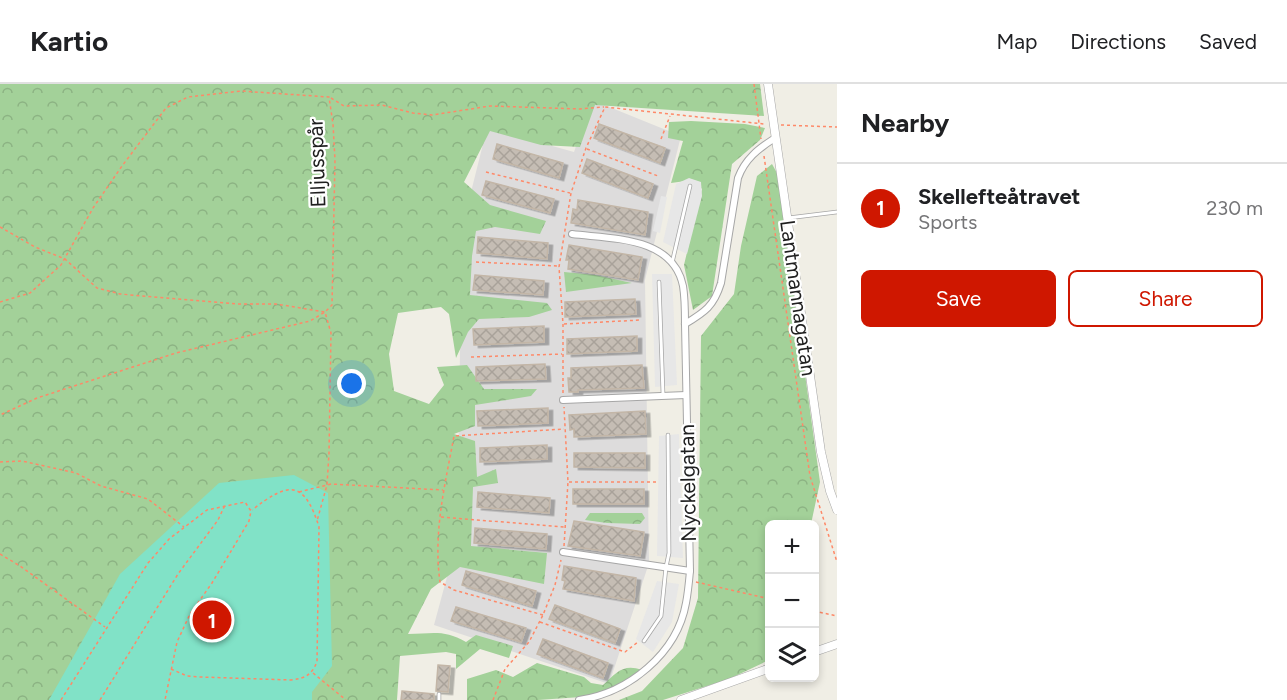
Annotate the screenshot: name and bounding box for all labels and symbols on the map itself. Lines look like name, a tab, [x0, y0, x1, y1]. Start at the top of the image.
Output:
street label: Elljusspår	[302, 118, 331, 208]
street label: Lantmannagatan	[775, 218, 822, 378]
your location	[337, 369, 366, 398]
street label: Nyckelgatan	[674, 424, 701, 542]
pin: 1	[192, 598, 232, 642]

